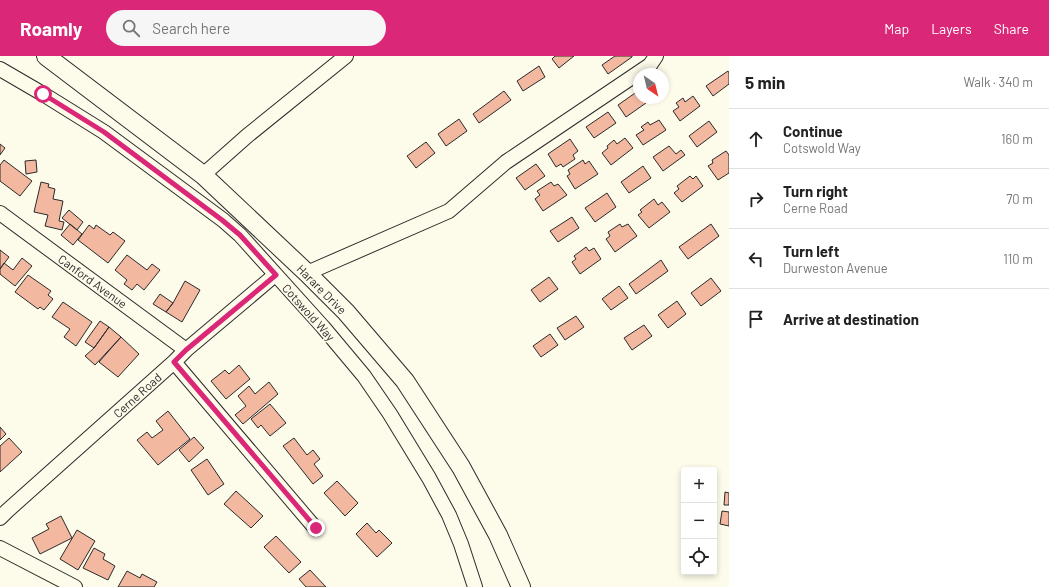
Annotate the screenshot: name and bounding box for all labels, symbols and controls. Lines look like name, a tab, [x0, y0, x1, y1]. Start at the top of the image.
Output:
search box	[106, 10, 386, 46]
text: Roamly	[20, 17, 82, 40]
icon: search	[120, 17, 142, 39]
text: Search here	[152, 19, 230, 37]
text: Map	[884, 20, 909, 37]
text: Layers	[931, 20, 972, 37]
text: Share	[994, 20, 1029, 37]
north arrow	[633, 68, 669, 104]
text: 5 min	[745, 72, 785, 92]
text: Walk · 340 m	[964, 74, 1033, 90]
route start	[34, 85, 52, 103]
text: Continue	[783, 122, 843, 140]
icon: ahead	[745, 128, 767, 150]
text: 160 m	[1001, 131, 1033, 147]
text: Cotswold Way	[783, 140, 861, 156]
text: Turn right	[783, 182, 848, 200]
icon: right	[745, 188, 767, 210]
text: 70 m	[1006, 191, 1033, 207]
text: Cerne Road	[783, 200, 848, 216]
text: Turn left	[783, 242, 839, 260]
icon: left	[745, 248, 767, 270]
street label: Canford Avenue	[56, 251, 130, 311]
text: 110 m	[1003, 251, 1033, 267]
text: Durweston Avenue	[783, 260, 888, 276]
street label: Harare Drive	[294, 261, 350, 317]
street label: Cotswold Way	[280, 281, 339, 344]
icon: arrive	[745, 308, 767, 330]
text: Arrive at destination	[783, 310, 919, 328]
street label: Cerne Road	[110, 370, 164, 420]
map controls	[681, 467, 717, 575]
button: +	[681, 467, 717, 503]
button: −	[681, 503, 717, 539]
route end	[307, 519, 325, 537]
button: locate	[681, 539, 717, 575]

